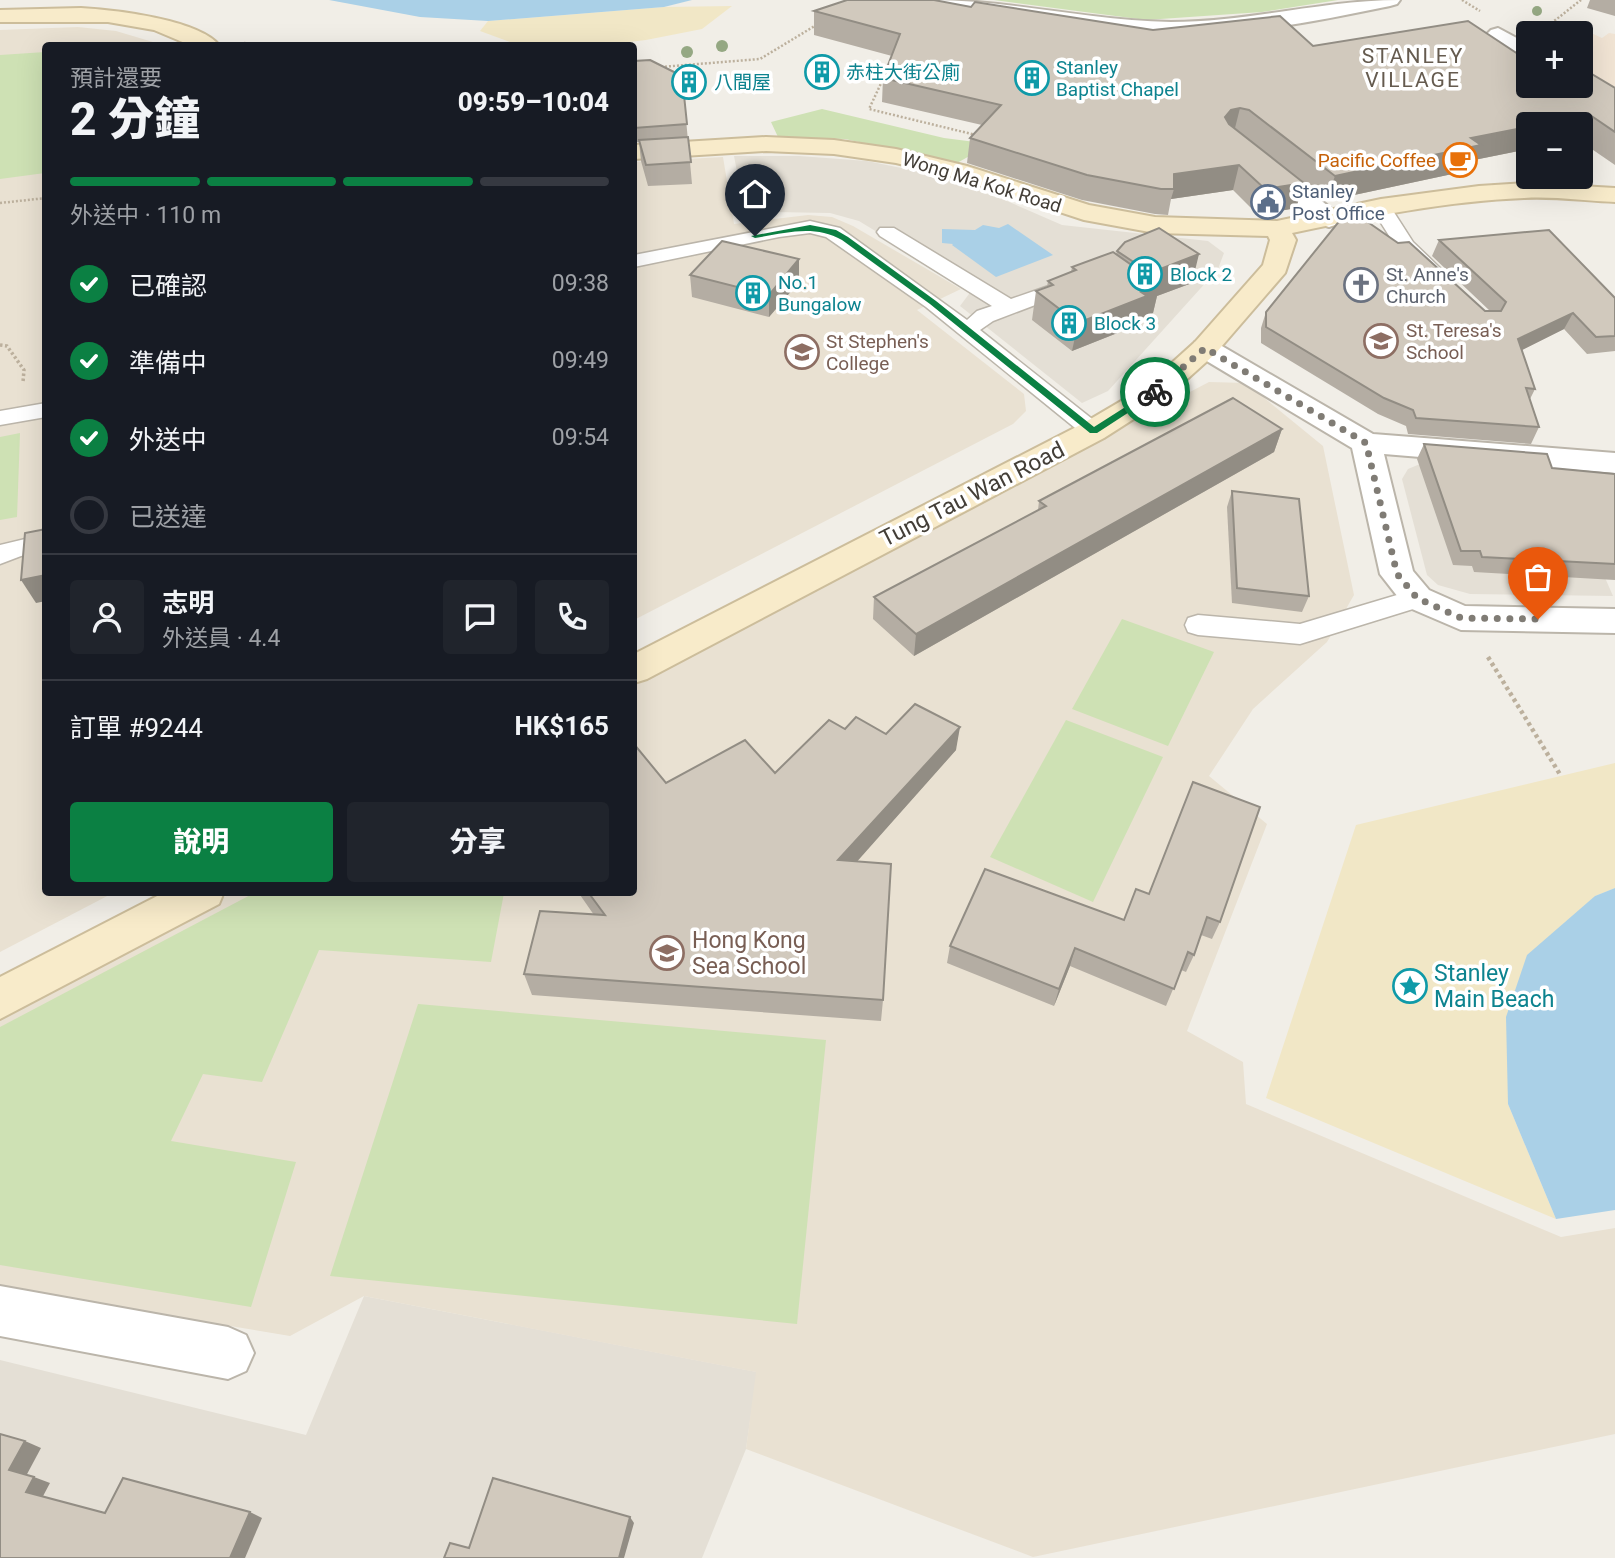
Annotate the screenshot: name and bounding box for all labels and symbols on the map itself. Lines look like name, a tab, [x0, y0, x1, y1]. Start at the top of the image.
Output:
district label: STANLEY VILLAGE	[1362, 44, 1464, 92]
building icon: 赤柱大街公廁	[803, 53, 841, 91]
place label: Stanley Baptist Chapel	[1056, 56, 1179, 101]
building icon: Stanley Baptist Chapel	[1013, 59, 1051, 97]
place label: 赤柱大街公廁	[846, 61, 960, 84]
building icon: 八間屋	[670, 63, 708, 101]
place label: 八間屋	[714, 71, 771, 94]
cafe icon: Pacific Coffee	[1441, 141, 1479, 179]
street label: Wong Ma Kok Road	[899, 147, 1064, 218]
place label: Pacific Coffee	[1318, 149, 1436, 172]
pin	[725, 164, 785, 236]
place label: Stanley Post Office	[1292, 180, 1385, 225]
public building icon: Stanley Post Office	[1249, 183, 1287, 221]
building icon: Block 2	[1126, 255, 1164, 293]
place label: Block 2	[1170, 263, 1232, 286]
place label: St. Anne's Church	[1386, 263, 1469, 308]
church icon: St. Anne's Church	[1342, 266, 1380, 304]
place label: No.1 Bungalow	[778, 271, 862, 316]
building icon: No.1 Bungalow	[734, 274, 772, 312]
building icon: Block 3	[1050, 304, 1088, 342]
place label: Block 3	[1094, 312, 1156, 335]
place label: St. Teresa's School	[1406, 319, 1502, 364]
school or university icon: St. Teresa's School	[1362, 322, 1400, 360]
place label: St Stephen's College	[826, 330, 929, 375]
school or university icon: St Stephen's College	[783, 333, 821, 371]
courier	[1120, 357, 1190, 427]
street label: Tung Tau Wan Road	[876, 436, 1069, 553]
pin	[1508, 547, 1568, 619]
place label: Hong Kong Sea School	[692, 927, 806, 980]
school or university icon: Hong Kong Sea School	[648, 934, 686, 972]
place label: Stanley Main Beach	[1434, 960, 1554, 1013]
place icon: Stanley Main Beach	[1391, 967, 1429, 1005]

